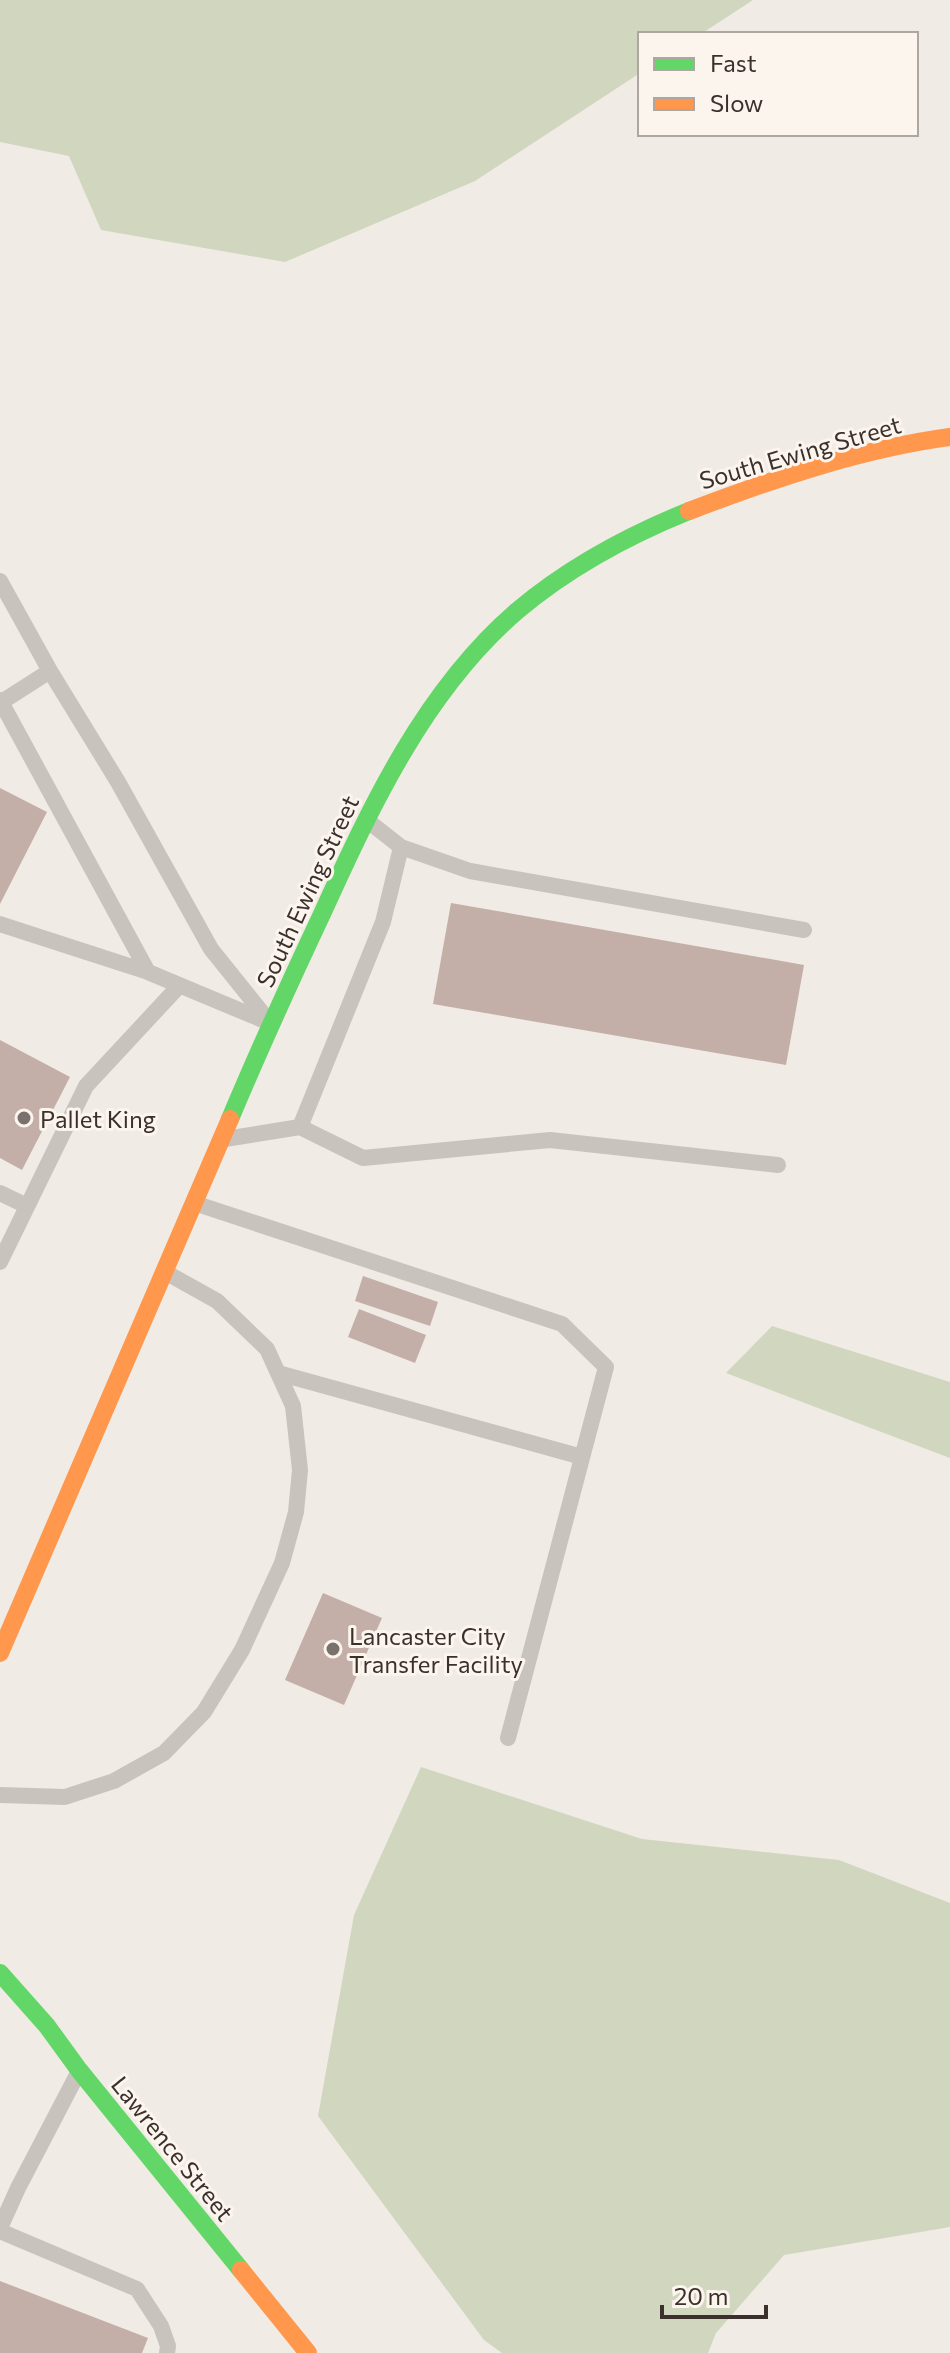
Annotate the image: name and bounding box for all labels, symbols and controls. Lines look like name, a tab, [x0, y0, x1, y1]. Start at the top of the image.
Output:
legend	[638, 32, 918, 136]
text: Fast	[710, 48, 757, 77]
text: Slow	[710, 88, 763, 117]
street label: South Ewing Street	[696, 409, 904, 495]
street label: South Ewing Street	[250, 790, 364, 992]
place label: Pallet King	[40, 1104, 156, 1133]
marker: Pallet King	[15, 1109, 33, 1127]
place label: Lancaster City Transfer Facility	[349, 1621, 523, 1678]
marker: Lancaster City Transfer Facility	[324, 1640, 342, 1658]
street label: Lawrence Street	[106, 2070, 240, 2226]
scale bar	[662, 2269, 766, 2319]
text: 20 m	[674, 2281, 728, 2310]

